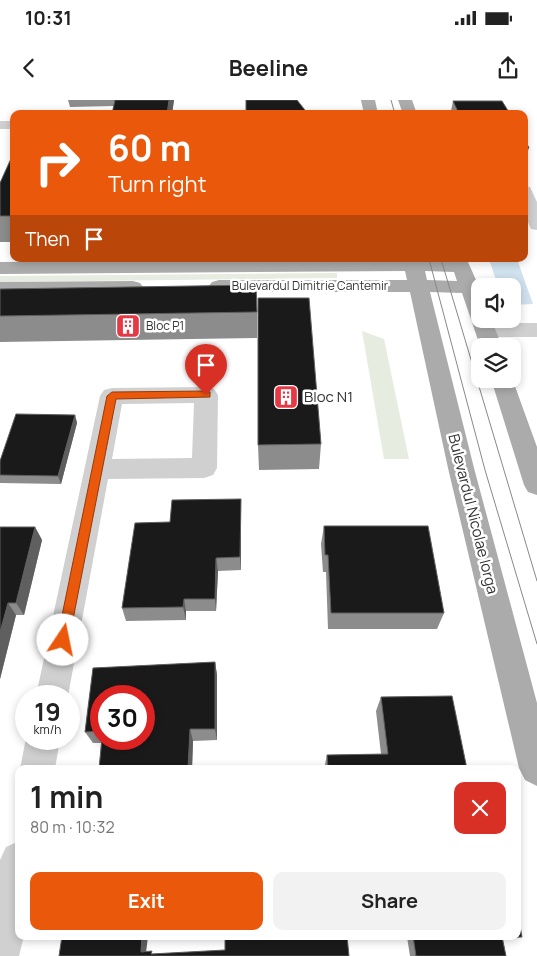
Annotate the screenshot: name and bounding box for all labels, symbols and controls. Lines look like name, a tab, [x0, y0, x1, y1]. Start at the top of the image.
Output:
text: 10:31	[25, 5, 72, 31]
text: Beeline	[229, 53, 308, 83]
icon: back	[15, 54, 43, 82]
icon: share	[494, 54, 522, 82]
text: 60 m	[108, 124, 191, 172]
icon: right	[25, 130, 90, 195]
text: Turn right	[108, 169, 206, 199]
icon: arrive	[80, 225, 108, 253]
text: Then	[25, 226, 70, 252]
street label: Bulevardul Dimitrie Cantemir	[232, 277, 389, 294]
map controls	[471, 278, 521, 388]
button: sound	[471, 278, 521, 328]
building icon: Bloc P1	[115, 313, 141, 339]
place label: Bloc P1	[146, 317, 184, 334]
button: layers	[471, 338, 521, 388]
pin	[185, 344, 227, 395]
icon: arrive	[192, 351, 220, 379]
building icon: Bloc N1	[273, 384, 299, 410]
place label: Bloc N1	[304, 386, 353, 407]
street label: Bulevardul Nicolae Iorga	[443, 432, 504, 596]
position arrow	[36, 613, 88, 665]
speed limit sign: 30	[90, 685, 155, 750]
text: 19	[34, 694, 61, 729]
text: km/h	[34, 721, 61, 738]
text: 1 min	[30, 776, 103, 817]
button: close	[454, 782, 506, 834]
text: 80 m · 10:32	[30, 816, 115, 838]
button: Exit	[30, 872, 263, 930]
button: Share	[273, 872, 506, 930]

